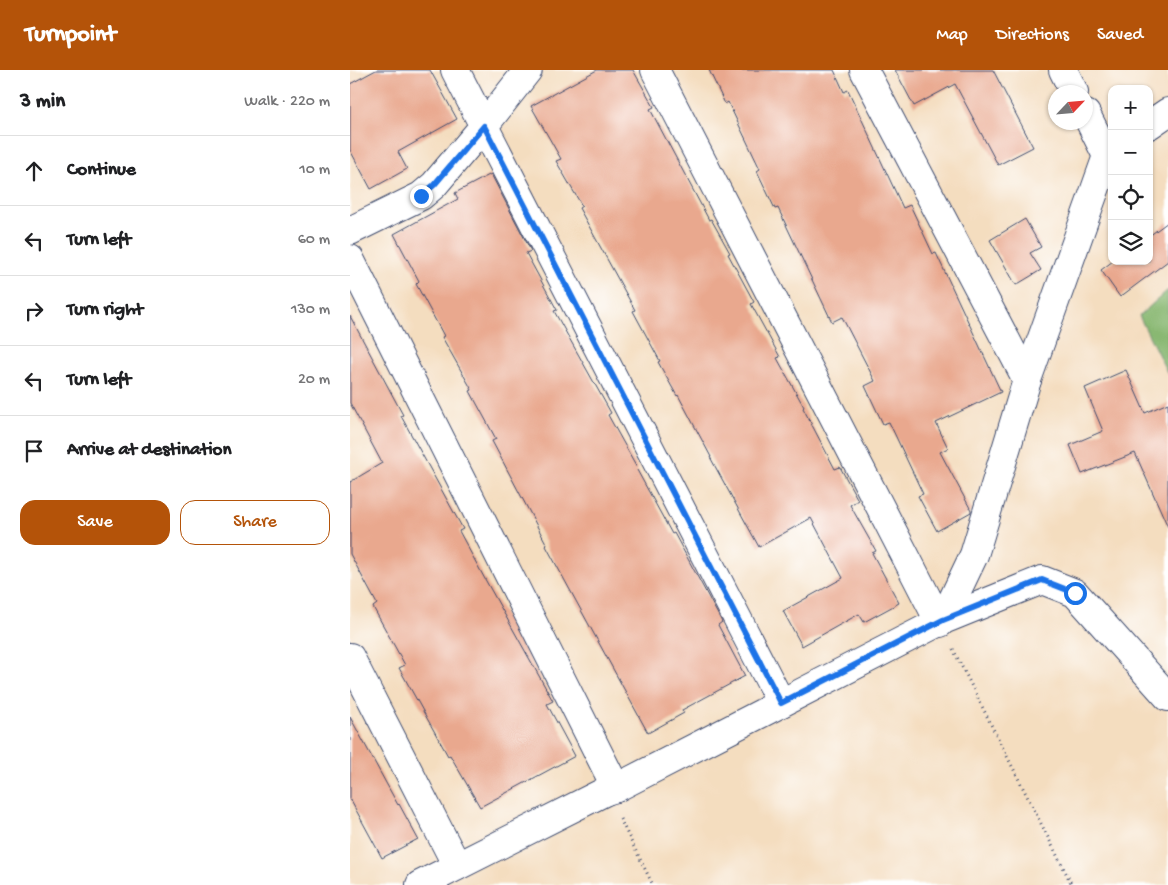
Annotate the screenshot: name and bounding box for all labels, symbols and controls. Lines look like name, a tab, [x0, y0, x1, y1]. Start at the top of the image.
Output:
text: Turnpoint	[25, 21, 116, 50]
text: Map	[936, 25, 968, 46]
text: Directions	[996, 25, 1069, 46]
text: Saved	[1097, 25, 1143, 46]
north arrow	[1048, 85, 1093, 130]
map controls	[1108, 85, 1153, 265]
button: +	[1108, 85, 1153, 130]
text: 3 min	[20, 90, 65, 115]
text: Walk · 220 m	[244, 93, 330, 112]
button: −	[1108, 130, 1153, 175]
icon: ahead	[20, 157, 48, 185]
text: Continue	[67, 159, 136, 182]
text: 10 m	[299, 161, 330, 180]
button: locate	[1108, 175, 1153, 220]
route end	[410, 185, 433, 208]
button: layers	[1108, 220, 1153, 265]
icon: left	[20, 227, 48, 255]
text: Turn left	[67, 229, 131, 252]
text: 60 m	[298, 231, 330, 250]
icon: right	[20, 297, 48, 325]
text: Turn right	[67, 299, 143, 322]
text: 130 m	[291, 301, 330, 320]
icon: left	[20, 367, 48, 395]
text: Turn left	[67, 369, 131, 392]
text: 20 m	[298, 371, 330, 390]
icon: arrive	[20, 437, 48, 465]
text: Arrive at destination	[67, 439, 231, 462]
button: Save	[20, 500, 170, 545]
button: Share	[180, 500, 330, 545]
route start	[1064, 582, 1087, 605]

